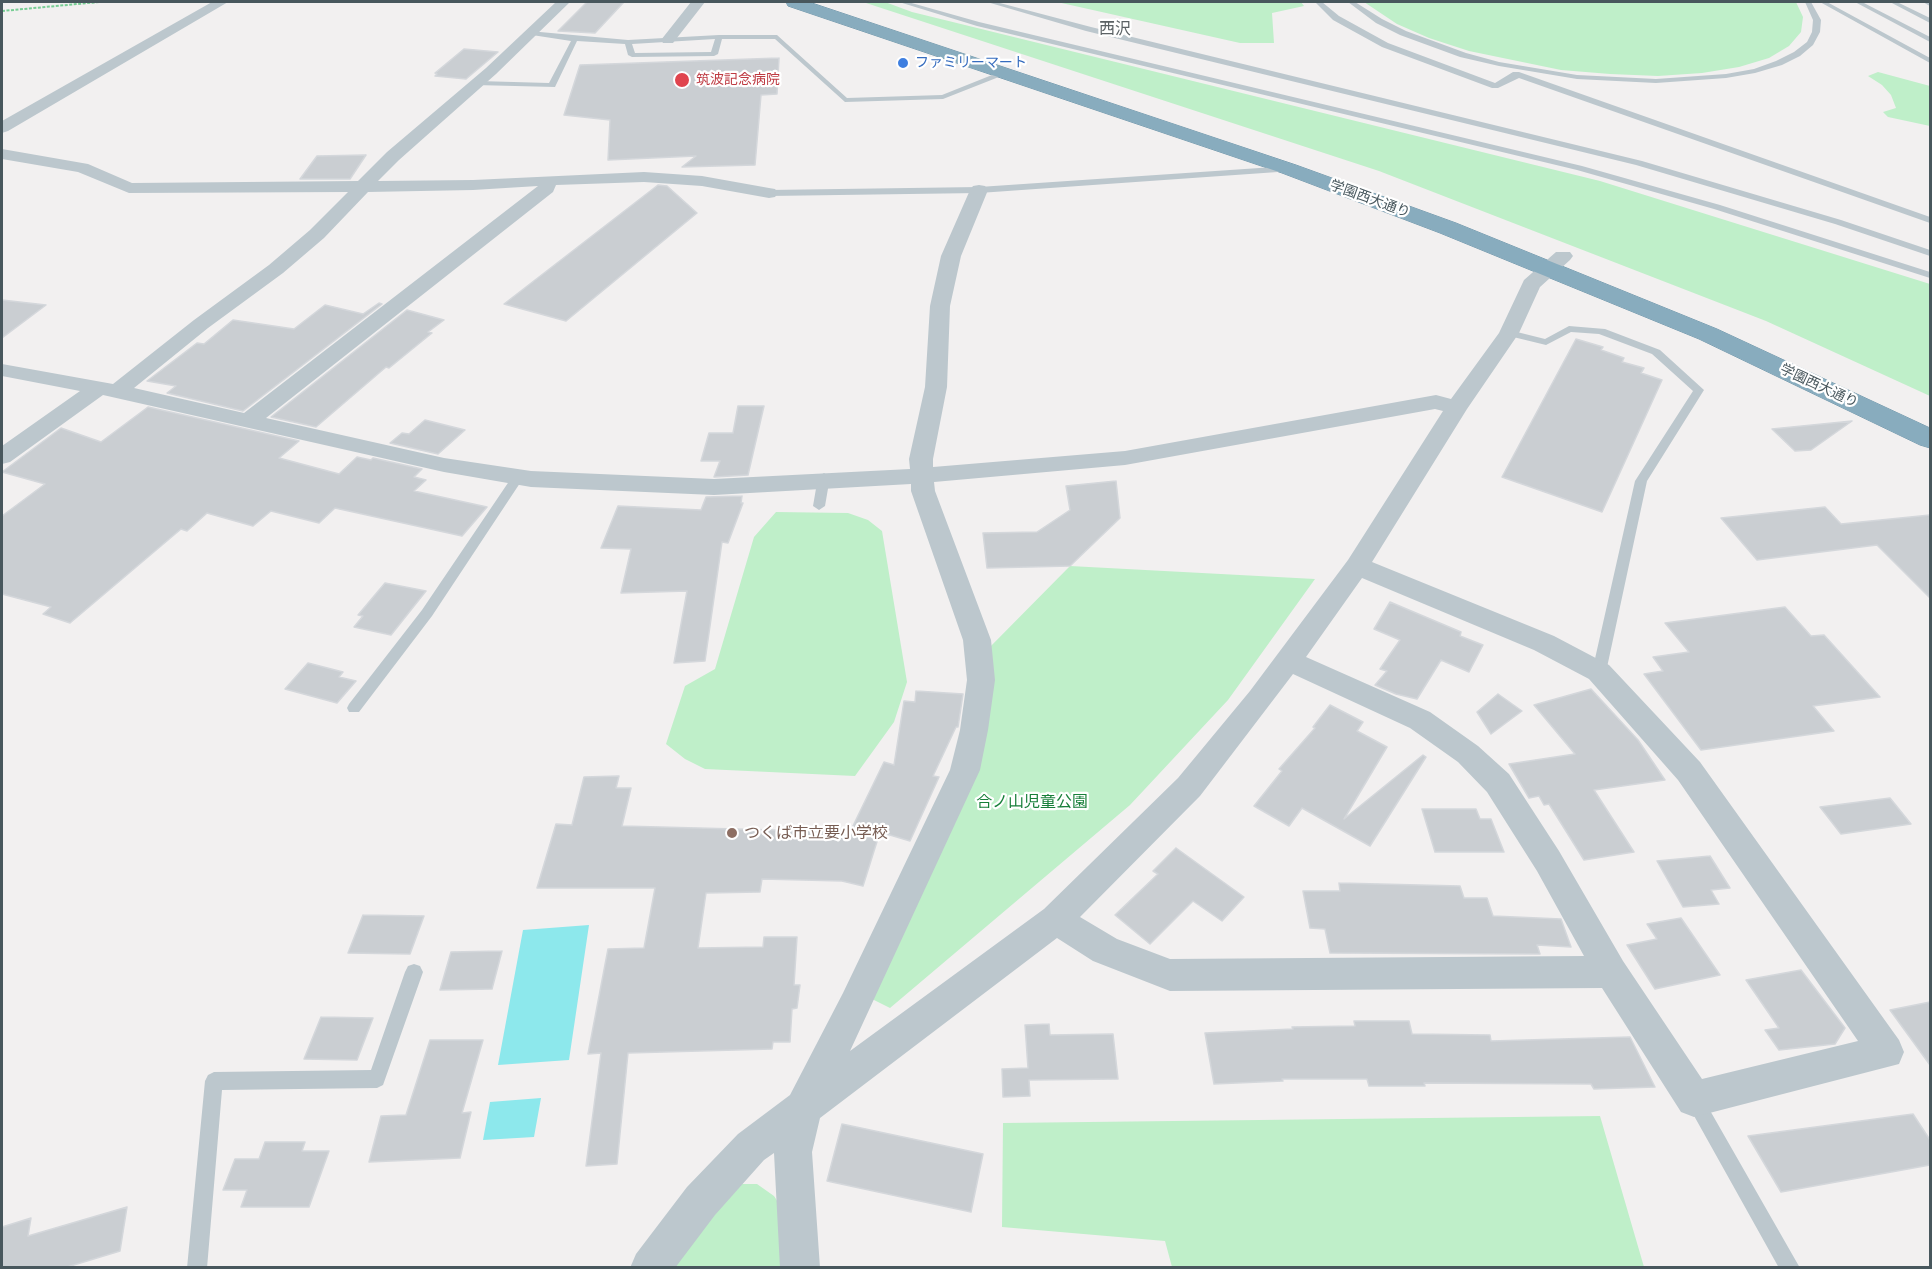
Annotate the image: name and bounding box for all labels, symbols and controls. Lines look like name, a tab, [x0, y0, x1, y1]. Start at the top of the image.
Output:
district label: 西沢	[1099, 19, 1131, 39]
place label: ファミリーマート	[915, 55, 1027, 71]
marker: ファミリーマート	[896, 56, 910, 70]
marker: 筑波記念病院	[673, 71, 691, 89]
place label: 筑波記念病院	[696, 72, 780, 88]
street label: 学園西大通り	[1328, 177, 1412, 221]
street label: 学園西大通り	[1777, 361, 1861, 411]
park label: 合ノ山児童公園	[976, 792, 1088, 812]
place label: つくば市立要小学校	[744, 823, 888, 843]
marker: つくば市立要小学校	[725, 826, 739, 840]

